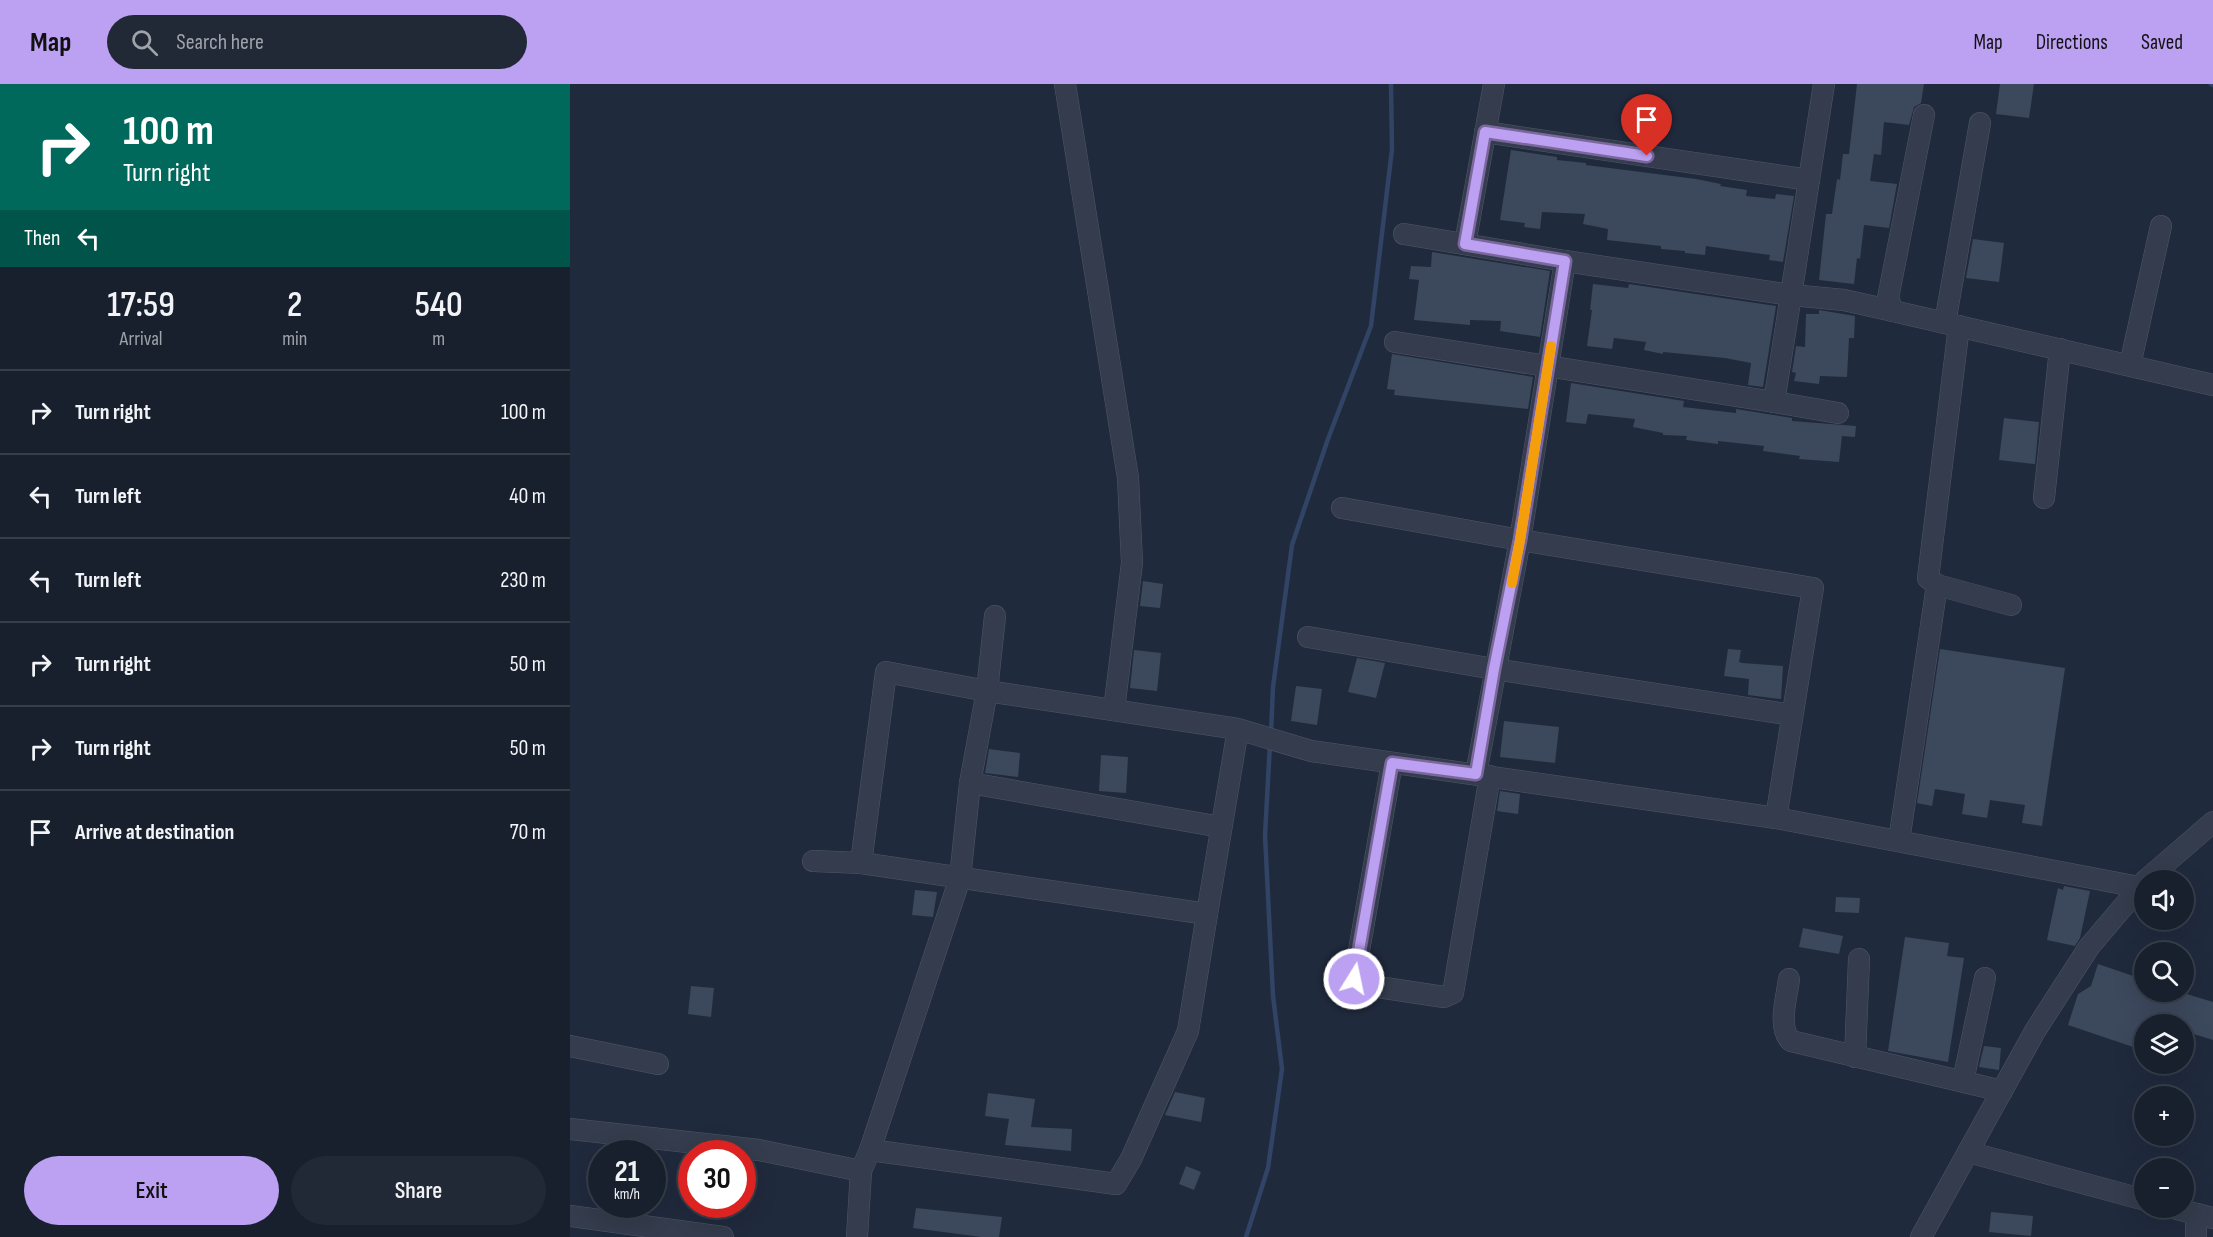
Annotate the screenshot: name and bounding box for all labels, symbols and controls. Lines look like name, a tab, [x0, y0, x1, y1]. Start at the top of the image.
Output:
search box	[107, 15, 527, 69]
text: Map	[30, 26, 71, 59]
icon: search	[128, 26, 161, 59]
text: Search here	[176, 29, 264, 56]
text: Map	[1973, 30, 2003, 55]
text: Directions	[2036, 30, 2108, 55]
text: Saved	[2141, 30, 2183, 55]
pin	[1621, 94, 1672, 156]
icon: arrive	[1630, 103, 1663, 136]
text: 100 m	[123, 106, 214, 157]
icon: right	[24, 108, 102, 186]
text: Turn right	[123, 157, 210, 189]
icon: left	[72, 222, 105, 255]
text: Then	[24, 225, 60, 252]
text: 17:59	[107, 284, 175, 327]
text: 2	[287, 284, 302, 327]
text: 540	[415, 284, 463, 327]
text: Arrival	[120, 327, 163, 351]
text: min	[282, 327, 307, 351]
text: m	[432, 327, 445, 351]
icon: right	[24, 396, 57, 429]
text: Turn right	[75, 399, 151, 426]
text: 100 m	[501, 399, 546, 426]
icon: left	[24, 480, 57, 513]
text: Turn left	[75, 483, 141, 510]
text: 40 m	[509, 483, 546, 510]
icon: left	[24, 564, 57, 597]
text: Turn left	[75, 567, 141, 594]
text: 230 m	[500, 567, 546, 594]
icon: right	[24, 648, 57, 681]
text: Turn right	[75, 651, 151, 678]
text: 50 m	[510, 651, 546, 678]
icon: right	[24, 732, 57, 765]
text: Turn right	[75, 735, 151, 762]
text: 50 m	[510, 735, 546, 762]
icon: arrive	[24, 816, 57, 849]
text: Arrive at destination	[75, 819, 234, 846]
text: 70 m	[510, 819, 546, 846]
map controls	[2134, 870, 2194, 1218]
button: sound	[2134, 870, 2194, 930]
button: search	[2134, 942, 2194, 1002]
position arrow	[1322, 947, 1386, 1011]
button: layers	[2134, 1014, 2194, 1074]
button: +	[2134, 1086, 2194, 1146]
speed limit sign: 30	[678, 1140, 756, 1218]
text: 21	[615, 1154, 639, 1190]
button: Exit	[24, 1156, 279, 1225]
button: Share	[291, 1156, 546, 1225]
button: −	[2134, 1158, 2194, 1218]
text: km/h	[614, 1185, 640, 1204]

